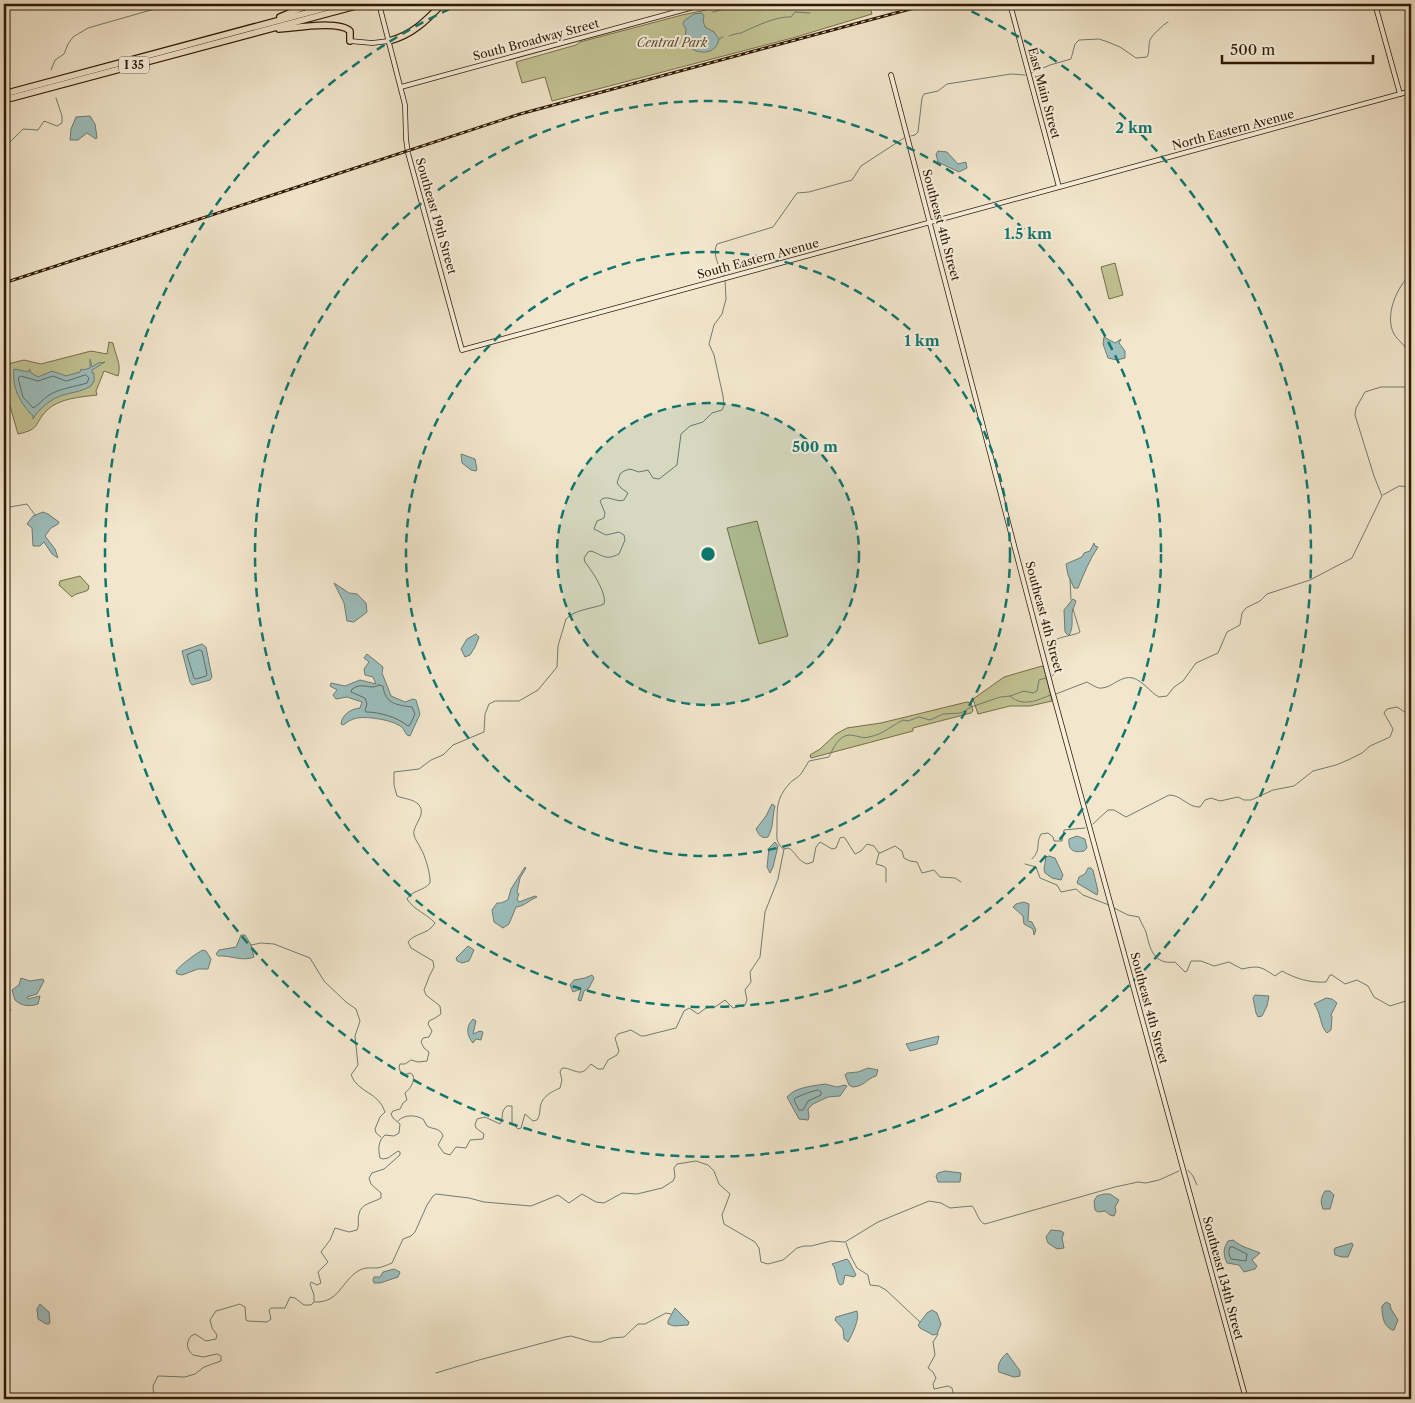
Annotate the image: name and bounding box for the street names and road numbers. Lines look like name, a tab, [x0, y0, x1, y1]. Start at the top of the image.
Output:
street label: South Broadway Street	[471, 15, 601, 64]
street label: East Main Street	[1025, 46, 1064, 141]
road number: I 35	[119, 56, 149, 74]
street label: North Eastern Avenue	[1170, 106, 1296, 153]
street label: Southeast 19th Street	[413, 156, 460, 277]
street label: Southeast 4th Street	[919, 167, 964, 283]
street label: South Eastern Avenue	[695, 235, 821, 282]
street label: Southeast 4th Street	[1022, 559, 1067, 675]
street label: Southeast 4th Street	[1127, 950, 1172, 1066]
street label: Southeast 134th Street	[1200, 1215, 1247, 1342]

